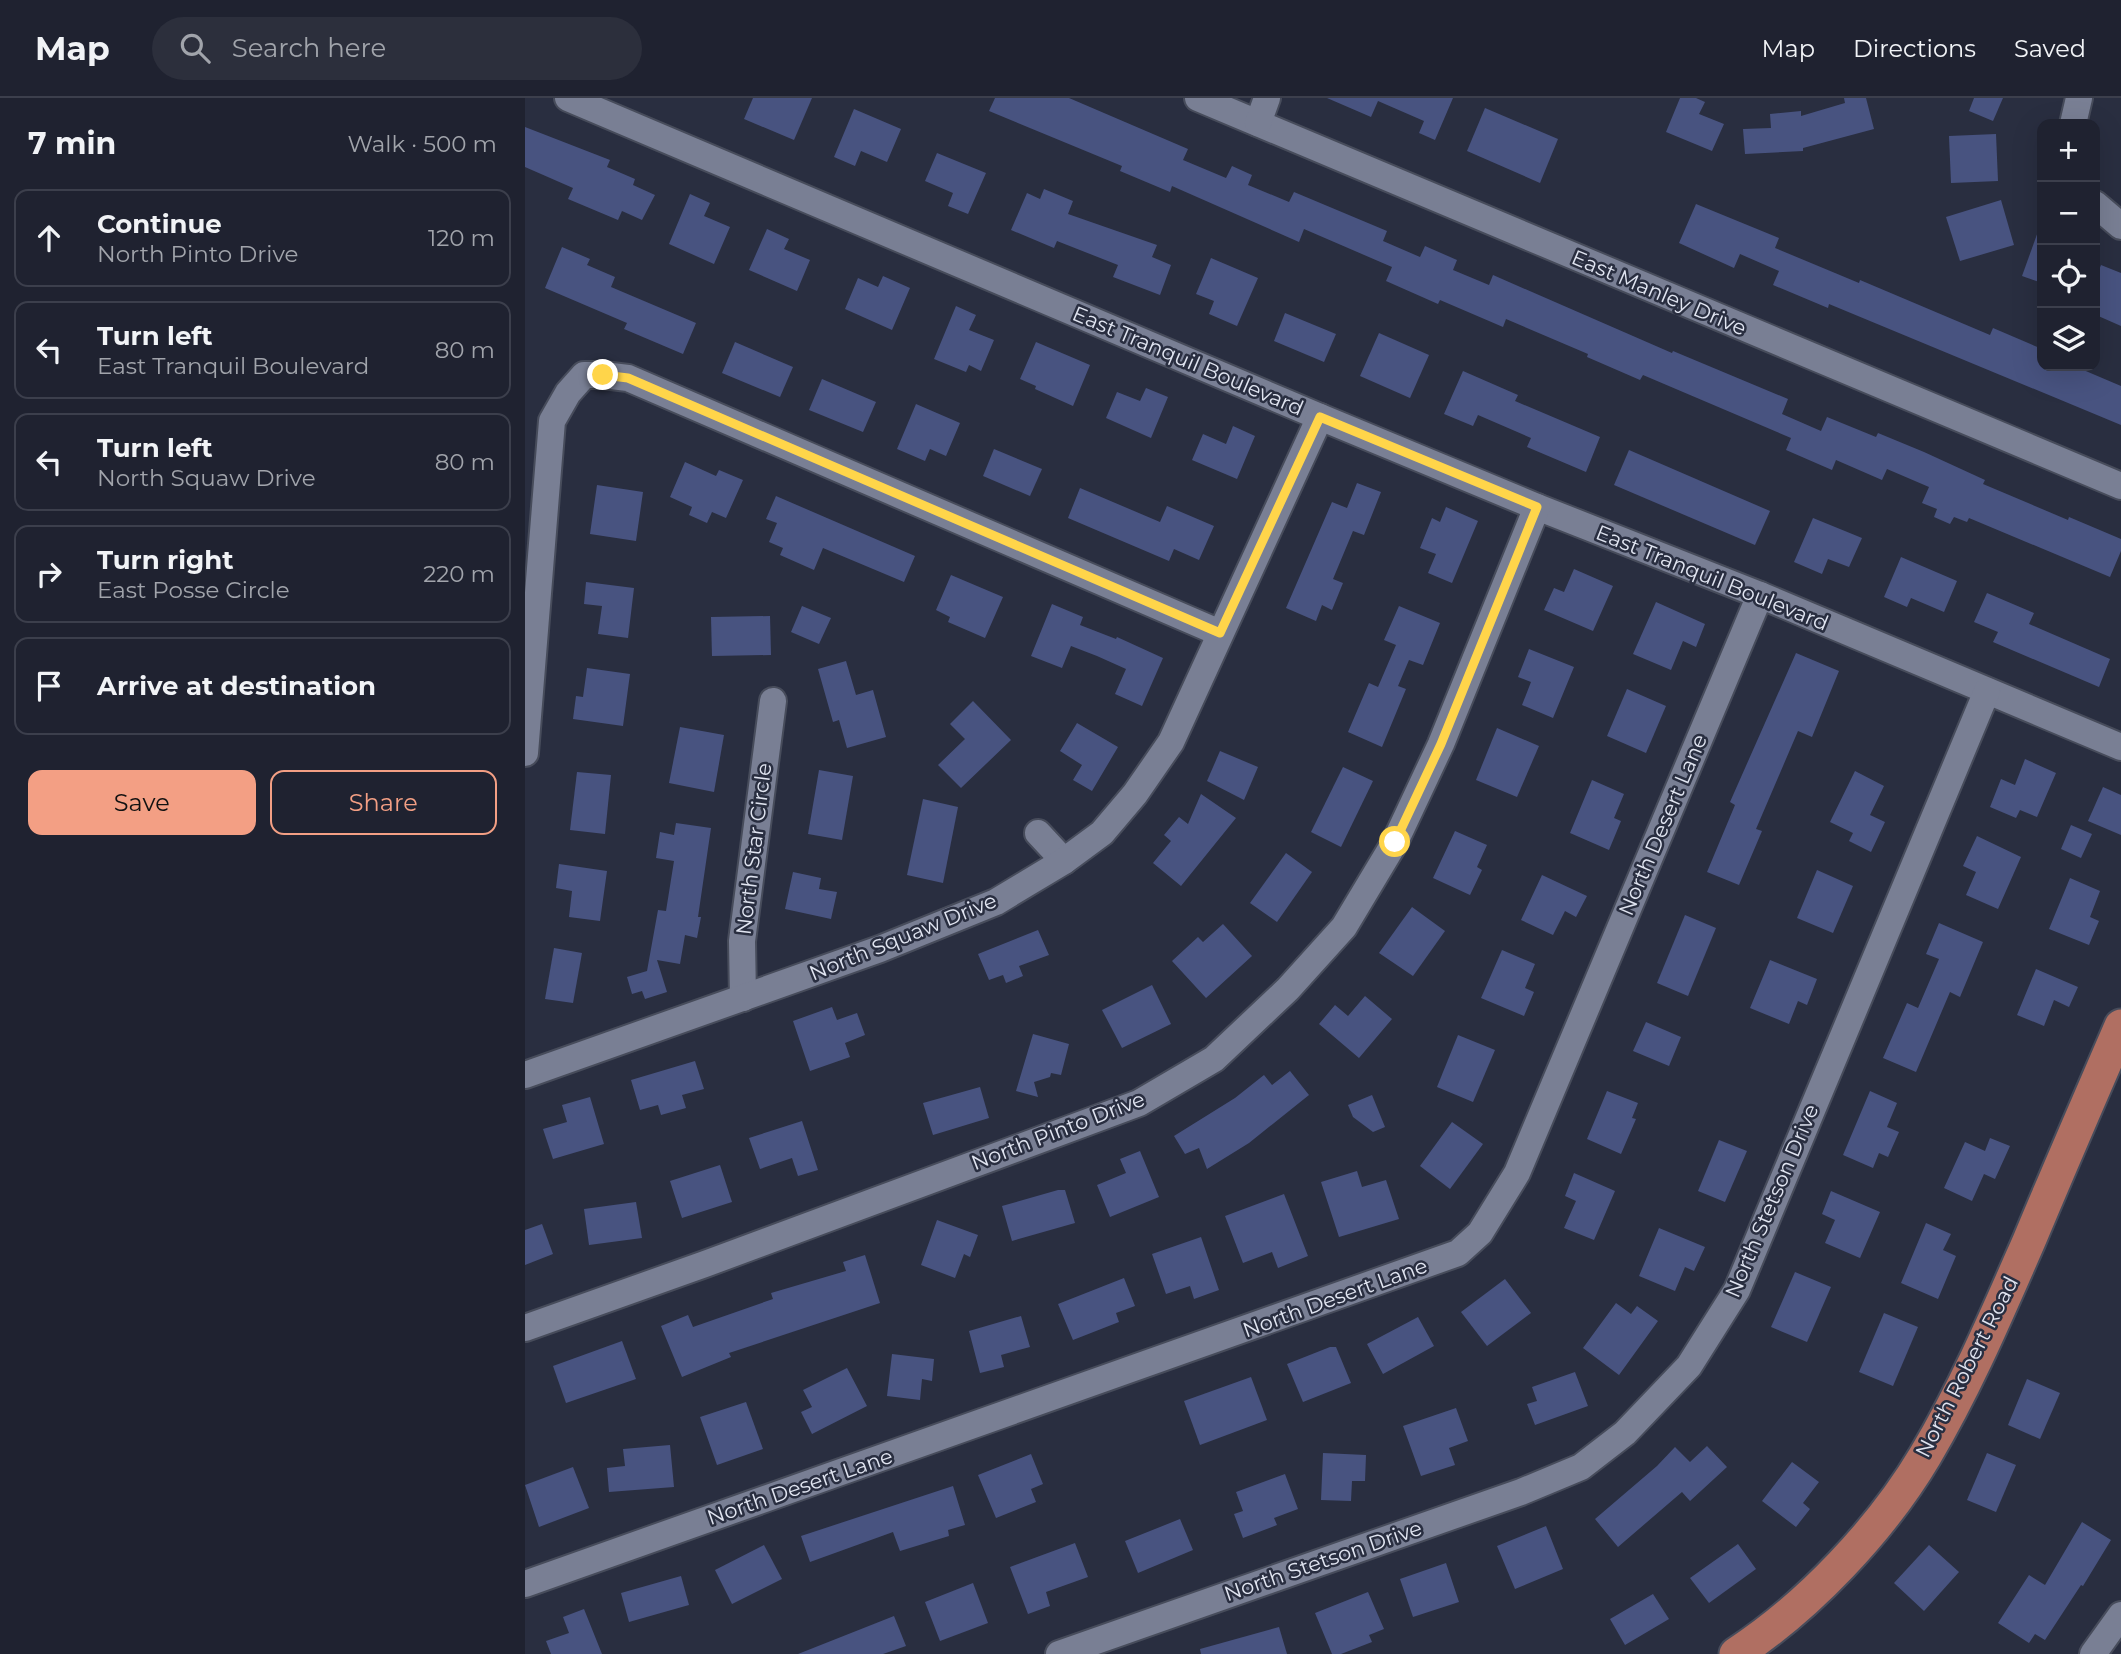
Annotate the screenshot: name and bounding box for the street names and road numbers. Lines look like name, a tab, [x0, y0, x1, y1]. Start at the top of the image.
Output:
street label: East Manley Drive	[1568, 244, 1750, 341]
street label: East Tranquil Boulevard	[1069, 300, 1308, 421]
street label: East Tranquil Boulevard	[1592, 519, 1832, 636]
street label: North Desert Lane	[1613, 730, 1712, 919]
street label: North Star Circle	[731, 761, 776, 936]
street label: North Squaw Drive	[806, 888, 1000, 986]
street label: North Pinto Drive	[967, 1086, 1148, 1175]
street label: North Stetson Drive	[1719, 1100, 1824, 1301]
street label: North Desert Lane	[1239, 1253, 1431, 1343]
street label: North Robert Road	[1910, 1272, 2023, 1462]
street label: North Desert Lane	[704, 1443, 896, 1530]
street label: North Stetson Drive	[1221, 1515, 1425, 1606]

